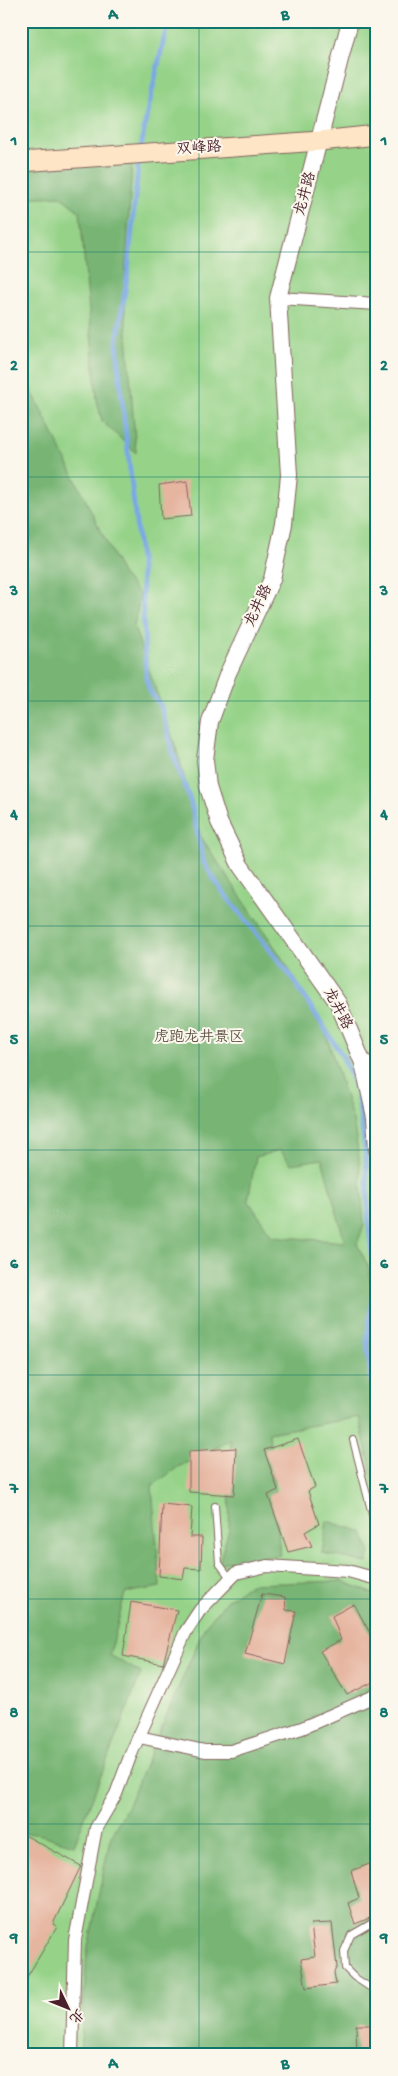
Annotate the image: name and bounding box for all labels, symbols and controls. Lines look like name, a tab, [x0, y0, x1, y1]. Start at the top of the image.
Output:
text: A	[107, 7, 119, 26]
text: B	[280, 7, 290, 26]
text: 1	[10, 133, 17, 152]
text: 1	[380, 133, 387, 152]
street label: 双峰路	[176, 138, 222, 160]
street label: 龙井路	[291, 170, 321, 218]
text: 2	[10, 358, 18, 377]
text: 2	[380, 358, 388, 377]
street label: 龙井路	[241, 582, 277, 630]
text: 3	[9, 583, 18, 602]
text: 3	[379, 583, 388, 602]
text: 4	[9, 807, 18, 826]
text: 4	[379, 807, 388, 826]
street label: 龙井路	[318, 985, 356, 1033]
park label: 虎跑龙井景区	[154, 1029, 244, 1047]
text: 5	[10, 1032, 19, 1051]
text: 5	[380, 1032, 389, 1051]
text: 6	[10, 1256, 19, 1275]
text: 6	[380, 1256, 389, 1275]
text: 7	[9, 1481, 19, 1500]
text: 7	[379, 1481, 389, 1500]
text: 8	[10, 1705, 19, 1724]
text: 8	[380, 1705, 389, 1724]
text: 9	[9, 1930, 18, 1949]
text: 9	[379, 1930, 388, 1949]
north arrow	[42, 1984, 92, 2034]
text: 北	[65, 2004, 87, 2026]
text: A	[107, 2056, 119, 2075]
text: B	[280, 2056, 290, 2075]

